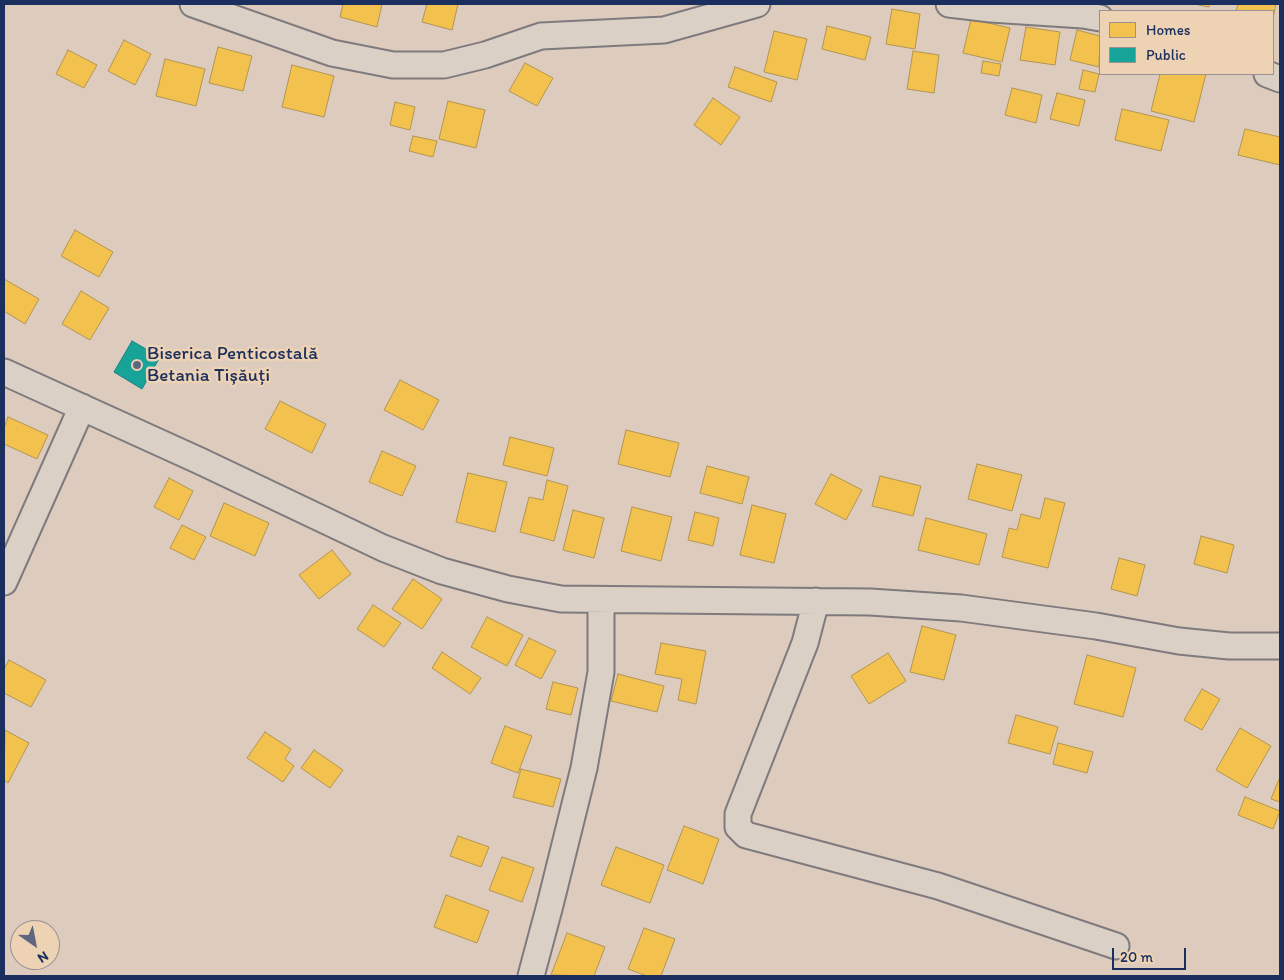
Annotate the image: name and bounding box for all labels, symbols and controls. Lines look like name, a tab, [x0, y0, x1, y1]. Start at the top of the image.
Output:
legend	[1099, 10, 1274, 75]
text: Homes	[1146, 21, 1190, 39]
text: Public	[1146, 46, 1186, 64]
place label: Biserica Penticostală Betania Tișăuți	[147, 343, 318, 387]
marker: Biserica Penticostală Betania Tișăuți	[131, 359, 143, 371]
north arrow	[10, 920, 60, 970]
scale bar	[1114, 938, 1188, 970]
text: N	[34, 947, 51, 967]
text: 20 m	[1120, 948, 1153, 966]

